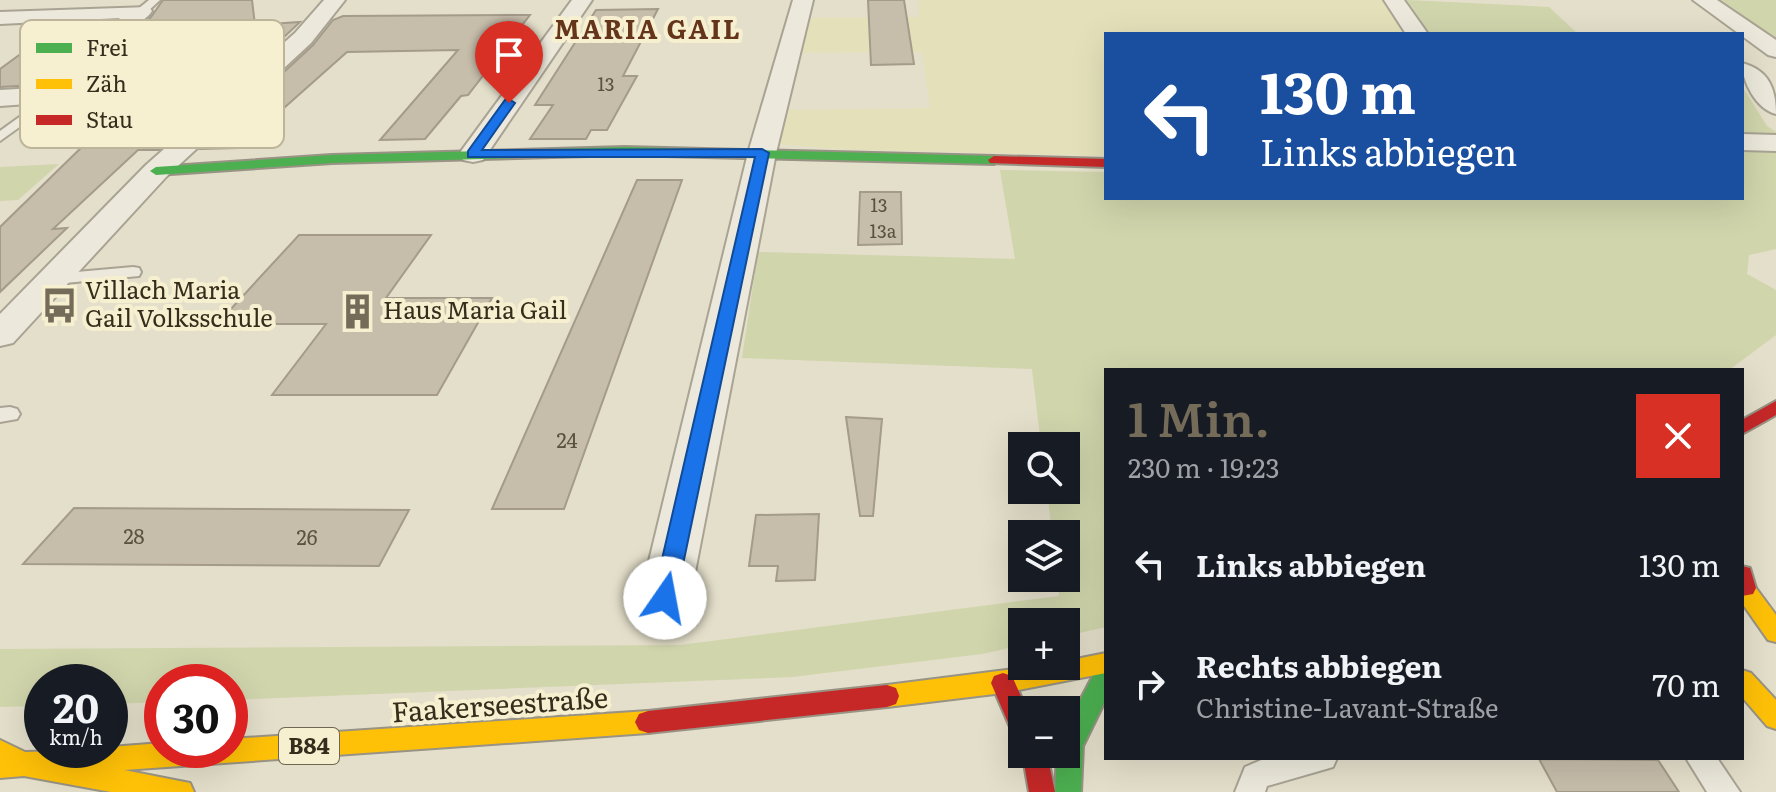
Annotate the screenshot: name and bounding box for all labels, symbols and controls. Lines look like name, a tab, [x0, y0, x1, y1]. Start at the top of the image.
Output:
district label: MARIA GAIL	[554, 8, 742, 47]
legend	[20, 20, 284, 148]
pin	[475, 21, 543, 103]
text: Frei	[86, 30, 128, 63]
icon: arrive	[487, 33, 531, 77]
text: 130 m	[1260, 48, 1416, 131]
icon: left	[1128, 64, 1232, 168]
text: Zäh	[86, 66, 127, 99]
house number: 13	[597, 70, 615, 97]
text: Stau	[86, 102, 133, 135]
text: Links abbiegen	[1260, 124, 1517, 177]
house number: 13	[870, 191, 888, 218]
house number: 13a	[870, 217, 897, 244]
place label: Villach Maria Gail Volksschule	[85, 271, 273, 334]
bus stop icon: Villach Maria Gail Volksschule	[40, 286, 78, 324]
place label: Haus Maria Gail	[383, 291, 567, 326]
building icon: Haus Maria Gail	[338, 292, 376, 330]
text: 1 Min.	[1128, 381, 1270, 452]
button: close	[1636, 394, 1720, 478]
house number: 24	[556, 424, 578, 454]
map controls	[1008, 432, 1080, 768]
button: search	[1008, 432, 1080, 504]
text: 230 m · 19:23	[1128, 447, 1280, 486]
house number: 28	[123, 520, 145, 550]
button: layers	[1008, 520, 1080, 592]
house number: 26	[297, 521, 318, 551]
icon: left	[1128, 542, 1172, 586]
text: Links abbiegen	[1196, 542, 1426, 586]
text: 130 m	[1639, 542, 1720, 586]
position arrow	[623, 556, 707, 640]
button: +	[1008, 608, 1080, 680]
text: Rechts abbiegen	[1196, 643, 1442, 687]
icon: right	[1128, 662, 1172, 706]
text: 70 m	[1652, 662, 1720, 706]
speed limit sign: 30	[144, 664, 248, 768]
street label: Faakerseestraße	[390, 674, 609, 732]
text: 20	[53, 676, 99, 735]
text: Christine-Lavant-Straße	[1196, 687, 1499, 726]
button: −	[1008, 696, 1080, 768]
text: km/h	[49, 721, 103, 751]
road number: B84	[279, 728, 339, 764]

